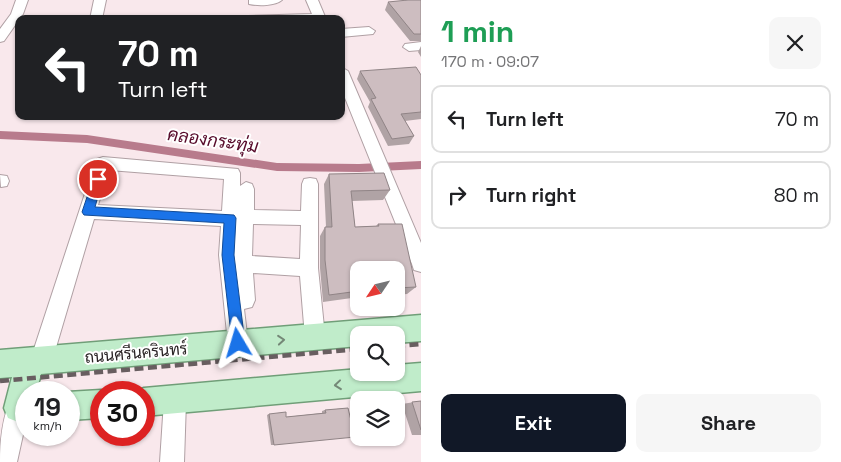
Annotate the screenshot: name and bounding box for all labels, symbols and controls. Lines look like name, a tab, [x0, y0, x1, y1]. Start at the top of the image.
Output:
text: 1 min	[441, 12, 514, 51]
button: close	[769, 17, 821, 69]
text: 70 m	[118, 32, 199, 76]
icon: left	[35, 35, 100, 100]
text: 170 m · 09:07	[441, 51, 539, 72]
text: Turn left	[118, 75, 208, 103]
icon: left	[443, 105, 471, 133]
text: Turn left	[486, 107, 564, 132]
text: 70 m	[775, 107, 819, 132]
water label: คลองกระทุ่ม	[166, 122, 260, 159]
pin	[77, 158, 119, 200]
icon: arrive	[84, 165, 112, 193]
icon: right	[443, 181, 471, 209]
text: Turn right	[486, 183, 576, 208]
text: 80 m	[774, 183, 819, 208]
north arrow	[350, 261, 405, 316]
map controls	[350, 261, 405, 446]
position arrow	[211, 316, 263, 368]
button: search	[350, 326, 405, 381]
one-way arrow	[278, 335, 286, 346]
street label: ถนนศรีนครินทร์	[84, 336, 189, 368]
one-way arrow	[333, 379, 341, 390]
speed limit sign: 30	[90, 381, 155, 446]
text: 19	[34, 391, 61, 423]
button: layers	[350, 391, 405, 446]
button: Exit	[441, 394, 626, 452]
button: Share	[636, 394, 821, 452]
text: km/h	[33, 418, 62, 434]

